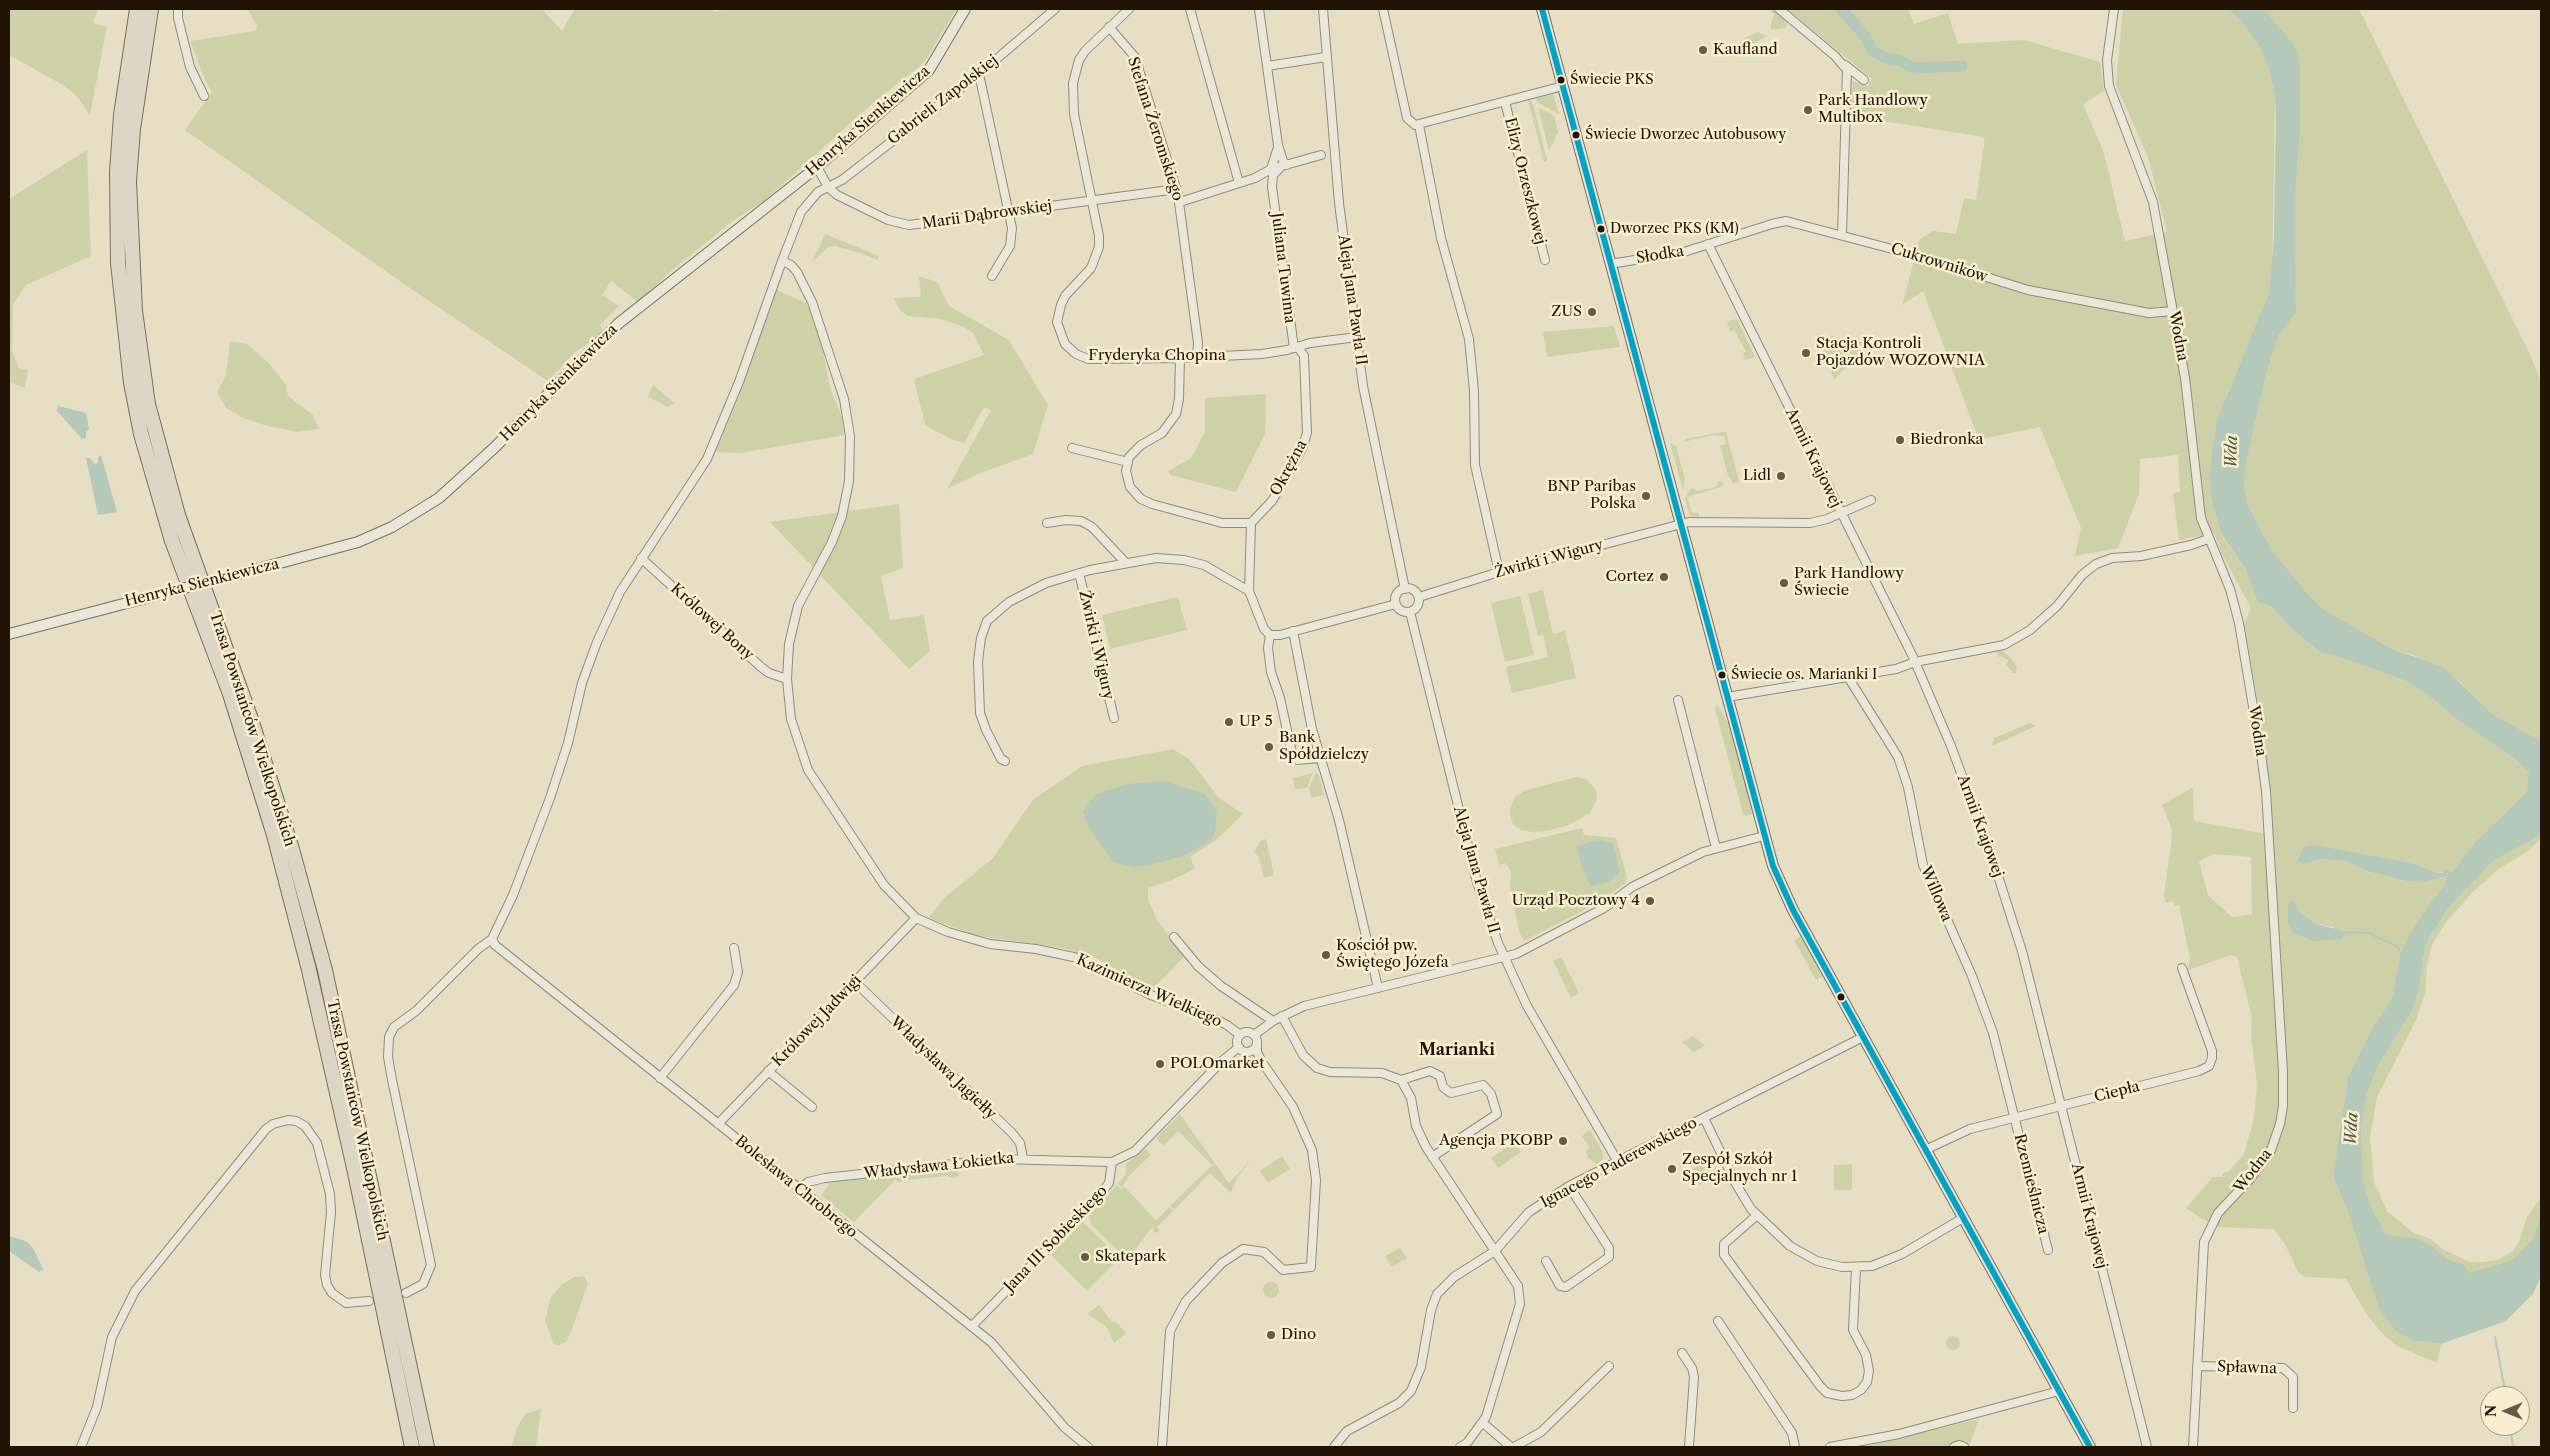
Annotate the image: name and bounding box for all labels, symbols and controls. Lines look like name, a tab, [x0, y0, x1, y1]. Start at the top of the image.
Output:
place label: Kaufland	[1713, 41, 1778, 59]
marker: Kaufland	[1697, 44, 1709, 56]
street label: Gabrieli Zapolskiej	[884, 51, 1002, 149]
street label: Stefana Żeromskiego	[1123, 55, 1187, 203]
street label: Henryka Sienkiewicza	[802, 62, 934, 180]
place label: Świecie PKS	[1570, 72, 1654, 88]
marker: Świecie PKS	[1556, 75, 1566, 85]
place label: Park Handlowy Multibox	[1818, 92, 1928, 127]
marker: Park Handlowy Multibox	[1802, 104, 1814, 116]
street label: Elizy Orzeszkowej	[1501, 116, 1549, 246]
place label: Świecie Dworzec Autobusowy	[1585, 127, 1786, 143]
marker: Świecie Dworzec Autobusowy	[1571, 130, 1581, 140]
street label: Marii Dąbrowskiej	[921, 197, 1053, 233]
street label: Juliana Tuwima	[1267, 212, 1299, 324]
place label: Dworzec PKS (KM)	[1610, 221, 1739, 237]
marker: Dworzec PKS (KM)	[1596, 224, 1606, 234]
street label: Aleja Jana Pawła II	[1334, 234, 1370, 366]
street label: Cukrowników	[1889, 240, 1989, 286]
street label: Słodka	[1635, 242, 1685, 268]
place label: ZUS	[1551, 303, 1582, 321]
marker: ZUS	[1586, 306, 1598, 318]
street label: Wodna	[2164, 309, 2192, 363]
street label: Henryka Sienkiewicza	[497, 321, 621, 445]
place label: Stacja Kontroli Pojazdów WOZOWNIA	[1816, 335, 1985, 370]
street label: Fryderyka Chopina	[1088, 347, 1226, 365]
marker: Stacja Kontroli Pojazdów WOZOWNIA	[1800, 347, 1812, 359]
street label: Armii Krajowej	[1781, 405, 1845, 511]
place label: Biedronka	[1910, 431, 1984, 449]
marker: Biedronka	[1894, 434, 1906, 446]
water label: Wda	[2222, 435, 2242, 469]
street label: Okrężna	[1267, 437, 1311, 499]
place label: Lidl	[1743, 467, 1771, 485]
marker: Lidl	[1775, 470, 1787, 482]
place label: BNP Paribas Polska	[1547, 478, 1636, 513]
marker: BNP Paribas Polska	[1640, 490, 1652, 502]
street label: Żwirki i Wigury	[1493, 536, 1605, 582]
street label: Henryka Sienkiewicza	[123, 555, 281, 611]
place label: Park Handlowy Świecie	[1794, 565, 1904, 600]
place label: Cortez	[1605, 568, 1654, 586]
marker: Cortez	[1658, 571, 1670, 583]
marker: Park Handlowy Świecie	[1778, 577, 1790, 589]
street label: Królowej Bony	[667, 580, 757, 664]
street label: Żwirki i Wigury	[1075, 589, 1117, 701]
street label: Trasa Powstańców Wielkopolskich	[205, 609, 299, 849]
place label: Świecie os. Marianki I	[1731, 667, 1877, 683]
marker: Świecie os. Marianki I	[1717, 670, 1727, 680]
street label: Wodna	[2244, 705, 2270, 757]
place label: UP 5	[1239, 713, 1273, 731]
marker: UP 5	[1223, 716, 1235, 728]
place label: Bank Spółdzielczy	[1279, 729, 1369, 764]
marker: Bank Spółdzielczy	[1263, 741, 1275, 753]
street label: Armii Krajowej	[1953, 772, 2007, 880]
street label: Aleja Jana Pawła II	[1449, 804, 1503, 936]
street label: Willowa	[1916, 864, 1956, 924]
place label: Urząd Pocztowy 4	[1512, 892, 1640, 910]
marker: Urząd Pocztowy 4	[1644, 895, 1656, 907]
place label: Kościół pw. Świętego Józefa	[1336, 937, 1449, 972]
marker: Kościół pw. Świętego Józefa	[1320, 949, 1332, 961]
street label: Kazimierza Wielkiego	[1073, 951, 1225, 1031]
street label: Królowej Jadwigi	[769, 971, 865, 1071]
unlabelled marker	[1836, 992, 1846, 1002]
street label: Trasa Powstańców Wielkopolskich	[323, 998, 391, 1242]
street label: Władysława Jagiełły	[886, 1013, 1000, 1123]
district label: Marianki	[1419, 1040, 1495, 1060]
place label: POLOmarket	[1170, 1055, 1264, 1073]
marker: POLOmarket	[1154, 1058, 1166, 1070]
street label: Ciepła	[2092, 1078, 2142, 1106]
water label: Wda	[2341, 1112, 2363, 1146]
street label: Ignacego Paderewskiego	[1538, 1114, 1700, 1212]
street label: Bolesława Chrobrego	[731, 1132, 861, 1242]
place label: Agencja PKOBP	[1439, 1132, 1553, 1150]
street label: Rzemieślnicza	[2010, 1132, 2052, 1236]
marker: Agencja PKOBP	[1557, 1135, 1569, 1147]
street label: Wodna	[2230, 1145, 2276, 1197]
street label: Władysława Łokietka	[863, 1149, 1015, 1183]
place label: Zespół Szkół Specjalnych nr 1	[1682, 1151, 1797, 1186]
street label: Armii Krajowej	[2067, 1161, 2111, 1271]
marker: Zespół Szkół Specjalnych nr 1	[1666, 1163, 1678, 1175]
street label: Jana III Sobieskiego	[1001, 1182, 1111, 1296]
place label: Skatepark	[1095, 1248, 1166, 1266]
marker: Skatepark	[1079, 1251, 1091, 1263]
place label: Dino	[1281, 1326, 1316, 1344]
marker: Dino	[1265, 1329, 1277, 1341]
street label: Spławna	[2217, 1358, 2277, 1378]
north arrow	[2480, 1386, 2530, 1436]
text: N	[2482, 1405, 2500, 1417]

